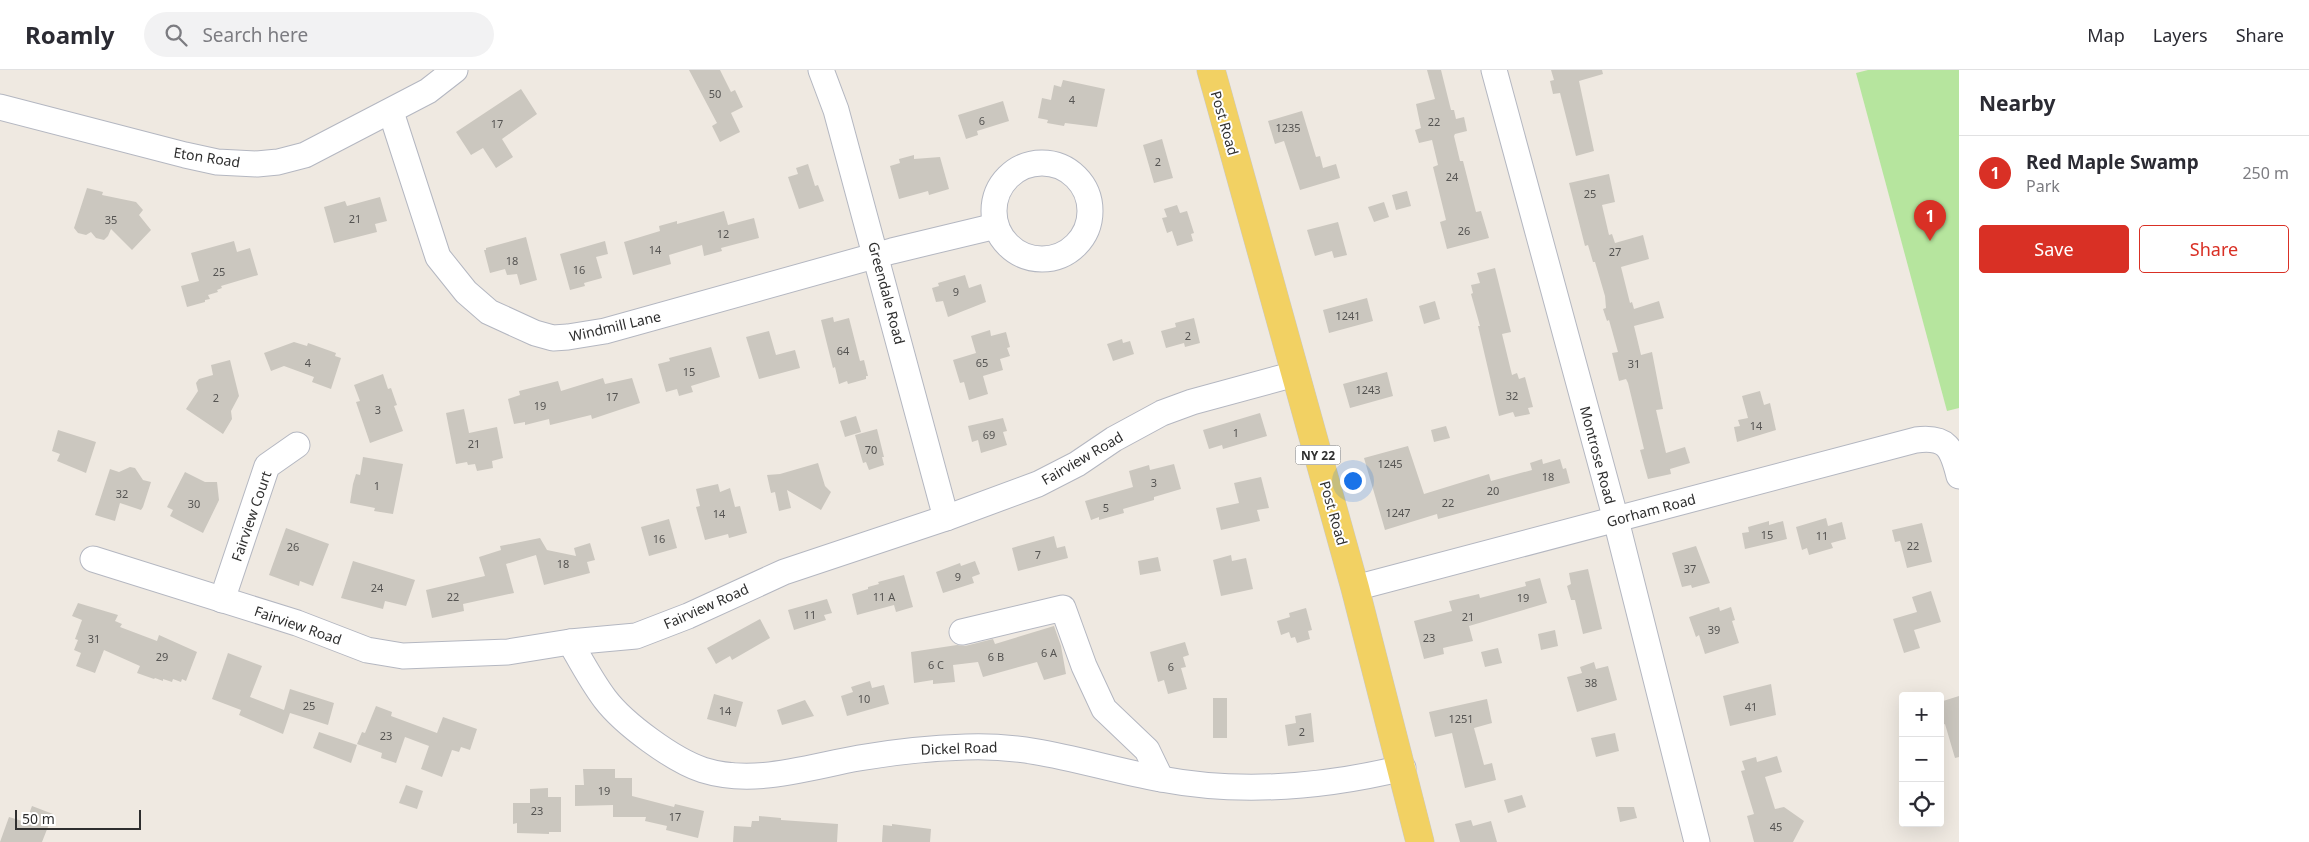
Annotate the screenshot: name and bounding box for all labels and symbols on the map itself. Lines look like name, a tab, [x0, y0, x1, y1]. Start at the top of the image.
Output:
house number: 50	[709, 86, 721, 101]
street label: Post Road	[1207, 89, 1243, 157]
house number: 4	[1069, 92, 1076, 107]
house number: 6	[979, 113, 985, 128]
house number: 22	[1428, 114, 1440, 129]
house number: 17	[491, 116, 503, 131]
house number: 1235	[1275, 120, 1301, 135]
street label: Eton Road	[172, 142, 242, 172]
house number: 2	[1155, 154, 1161, 169]
house number: 24	[1446, 169, 1459, 184]
house number: 25	[1584, 186, 1596, 201]
pin: 1	[1914, 200, 1946, 241]
house number: 21	[349, 211, 361, 226]
house number: 35	[105, 212, 117, 227]
house number: 26	[1458, 223, 1470, 238]
house number: 12	[717, 226, 729, 241]
street label: Greendale Road	[864, 240, 910, 346]
house number: 14	[649, 242, 662, 257]
house number: 27	[1609, 244, 1621, 259]
house number: 18	[506, 253, 518, 268]
house number: 16	[573, 262, 585, 277]
house number: 25	[213, 264, 225, 279]
house number: 9	[953, 284, 959, 299]
street label: Windmill Lane	[567, 306, 663, 346]
house number: 1241	[1335, 308, 1361, 323]
house number: 2	[1185, 328, 1191, 343]
house number: 64	[837, 343, 850, 358]
house number: 4	[305, 355, 312, 370]
house number: 65	[976, 355, 988, 370]
house number: 31	[1628, 356, 1640, 371]
house number: 15	[683, 364, 695, 379]
house number: 1243	[1355, 382, 1381, 397]
house number: 32	[1506, 388, 1518, 403]
house number: 17	[606, 389, 618, 404]
house number: 2	[213, 390, 219, 405]
house number: 19	[534, 398, 546, 413]
house number: 3	[375, 402, 381, 417]
street label: Montrose Road	[1576, 404, 1620, 506]
house number: 14	[1750, 418, 1763, 433]
house number: 1	[1233, 425, 1239, 440]
house number: 69	[983, 427, 995, 442]
street label: Fairview Road	[1038, 427, 1126, 489]
house number: 21	[468, 436, 480, 451]
house number: 70	[865, 442, 877, 457]
road number: NY 22	[1296, 446, 1340, 464]
house number: 1245	[1377, 456, 1403, 471]
street label: Fairview Court	[227, 468, 275, 564]
your location	[1340, 468, 1366, 494]
house number: 18	[1542, 469, 1554, 484]
house number: 3	[1151, 475, 1157, 490]
house number: 1	[374, 478, 380, 493]
street label: Post Road	[1316, 479, 1352, 547]
house number: 20	[1487, 483, 1499, 498]
house number: 32	[116, 486, 128, 501]
street label: Gorham Road	[1604, 489, 1698, 531]
house number: 22	[1442, 495, 1454, 510]
house number: 30	[188, 496, 200, 511]
house number: 5	[1103, 500, 1109, 515]
house number: 1247	[1385, 505, 1411, 520]
house number: 14	[713, 506, 726, 521]
house number: 15	[1761, 527, 1773, 542]
house number: 11	[1816, 528, 1828, 543]
house number: 16	[653, 531, 665, 546]
house number: 22	[1907, 538, 1919, 553]
house number: 26	[287, 539, 299, 554]
house number: 7	[1035, 547, 1041, 562]
house number: 18	[557, 556, 569, 571]
house number: 37	[1684, 561, 1696, 576]
house number: 9	[955, 569, 961, 584]
street label: Fairview Road	[661, 579, 751, 633]
house number: 24	[371, 580, 384, 595]
house number: 22	[447, 589, 459, 604]
house number: 11 A	[873, 589, 896, 604]
house number: 19	[1517, 590, 1529, 605]
street label: Fairview Road	[252, 601, 344, 649]
house number: 11	[804, 607, 816, 622]
house number: 21	[1462, 609, 1474, 624]
house number: 39	[1708, 622, 1720, 637]
house number: 23	[1423, 630, 1435, 645]
house number: 31	[88, 631, 100, 646]
house number: 6 A	[1041, 645, 1058, 660]
house number: 29	[156, 649, 168, 664]
house number: 6 B	[988, 649, 1004, 664]
house number: 6 C	[928, 657, 944, 672]
house number: 6	[1168, 659, 1174, 674]
house number: 38	[1585, 675, 1597, 690]
house number: 10	[858, 691, 870, 706]
house number: 25	[303, 698, 315, 713]
house number: 41	[1745, 699, 1757, 714]
house number: 14	[719, 703, 732, 718]
house number: 1251	[1448, 711, 1474, 726]
house number: 2	[1299, 724, 1305, 739]
house number: 23	[380, 728, 392, 743]
street label: Dickel Road	[920, 737, 998, 759]
house number: 19	[598, 783, 610, 798]
house number: 23	[531, 803, 543, 818]
scale bar	[15, 807, 141, 830]
house number: 17	[669, 809, 681, 824]
house number: 45	[1770, 819, 1782, 834]

